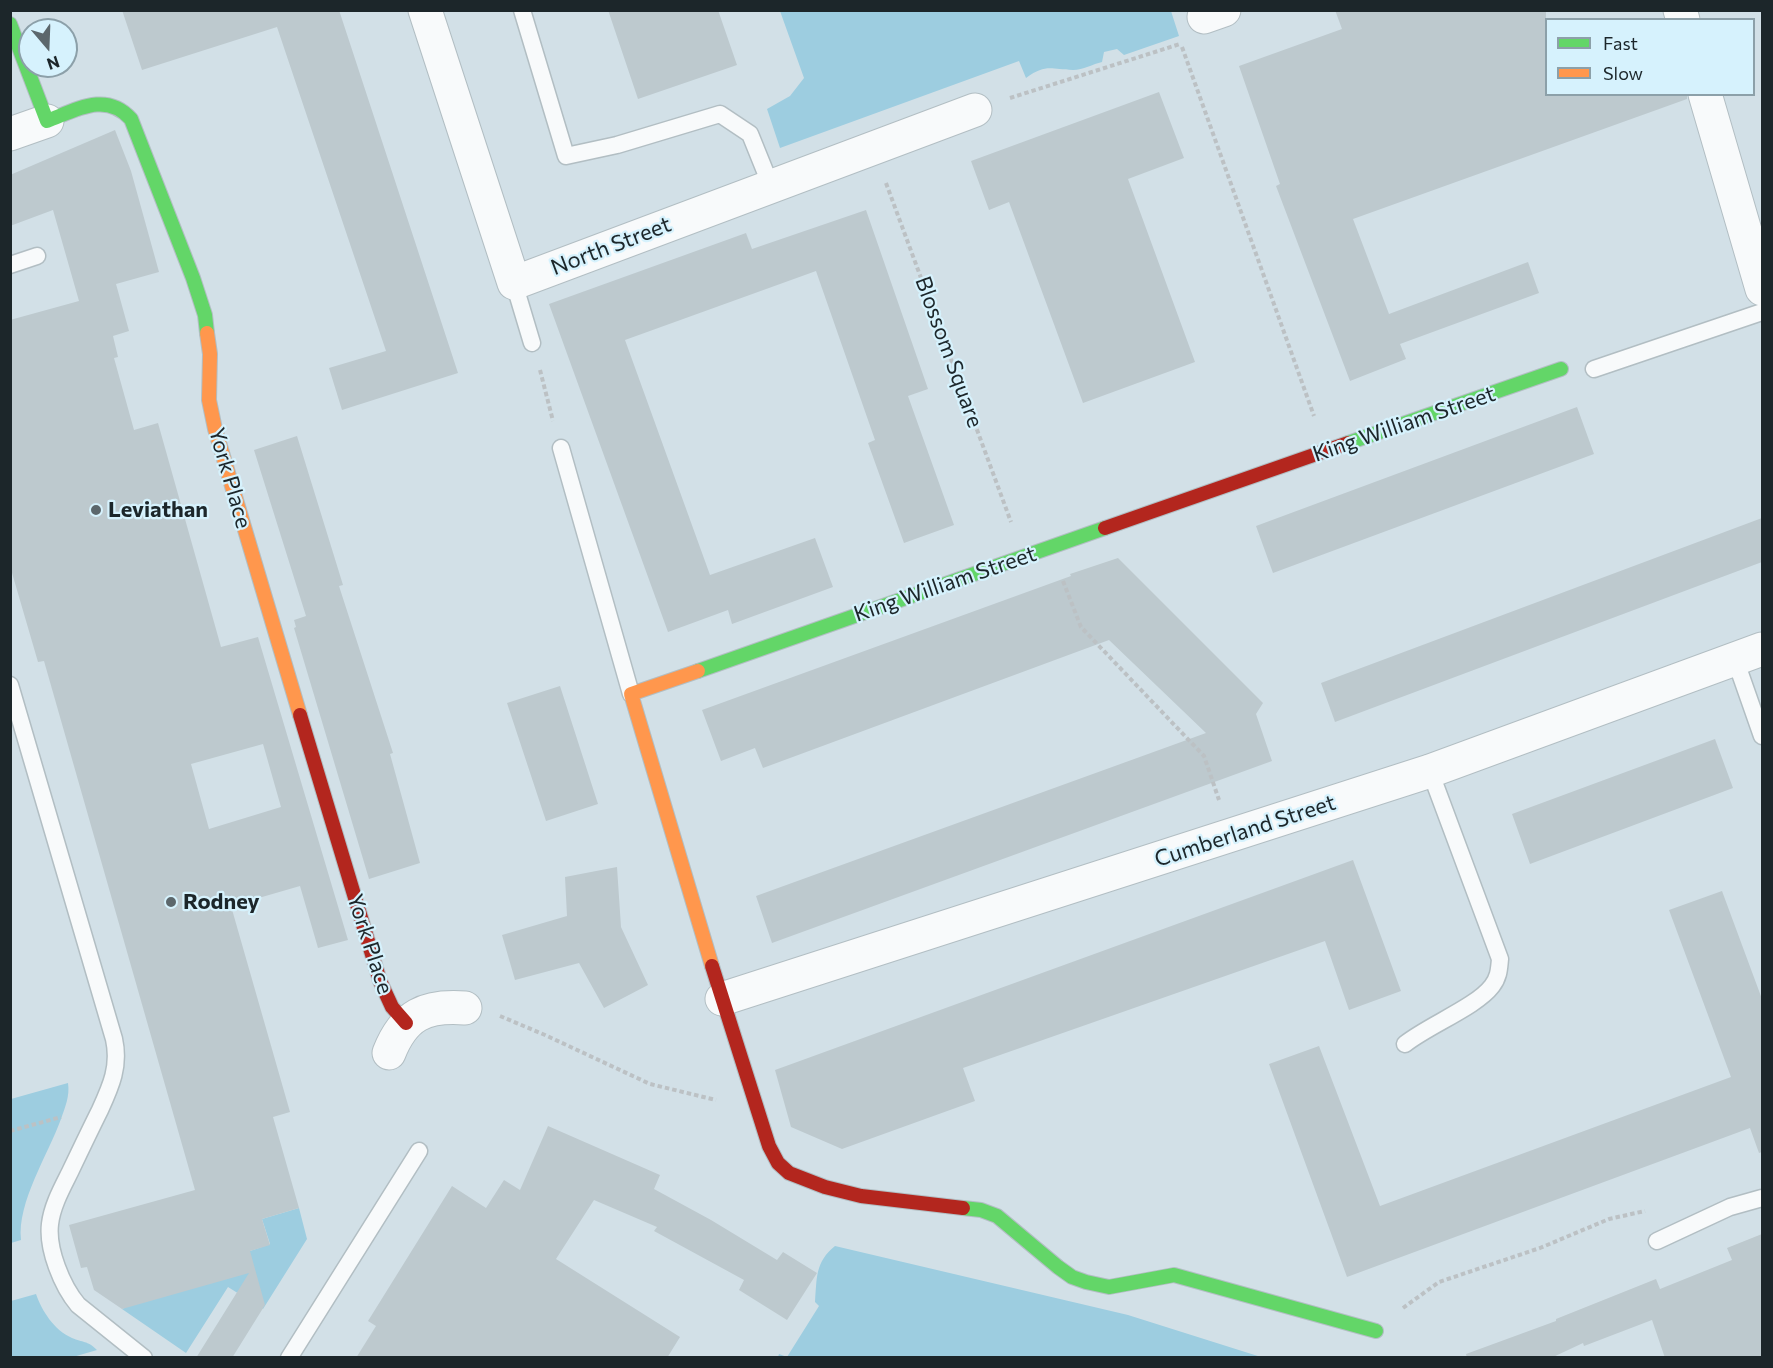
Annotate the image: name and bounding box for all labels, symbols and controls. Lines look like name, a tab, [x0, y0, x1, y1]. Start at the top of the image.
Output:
north arrow	[18, 18, 78, 78]
legend	[1545, 18, 1755, 96]
text: Fast	[1603, 32, 1638, 54]
text: N	[45, 53, 62, 75]
text: Slow	[1603, 62, 1643, 84]
street label: North Street	[547, 211, 675, 281]
street label: Blossom Square	[909, 273, 989, 431]
street label: King William Street	[1309, 380, 1499, 468]
street label: York Place	[203, 424, 257, 532]
place label: Leviathan	[108, 497, 208, 523]
marker: Leviathan	[89, 503, 103, 517]
street label: King William Street	[850, 540, 1040, 628]
street label: Cumberland Street	[1151, 789, 1339, 873]
place label: Rodney	[183, 889, 259, 915]
street label: York Place	[341, 891, 399, 997]
marker: Rodney	[164, 895, 178, 909]

